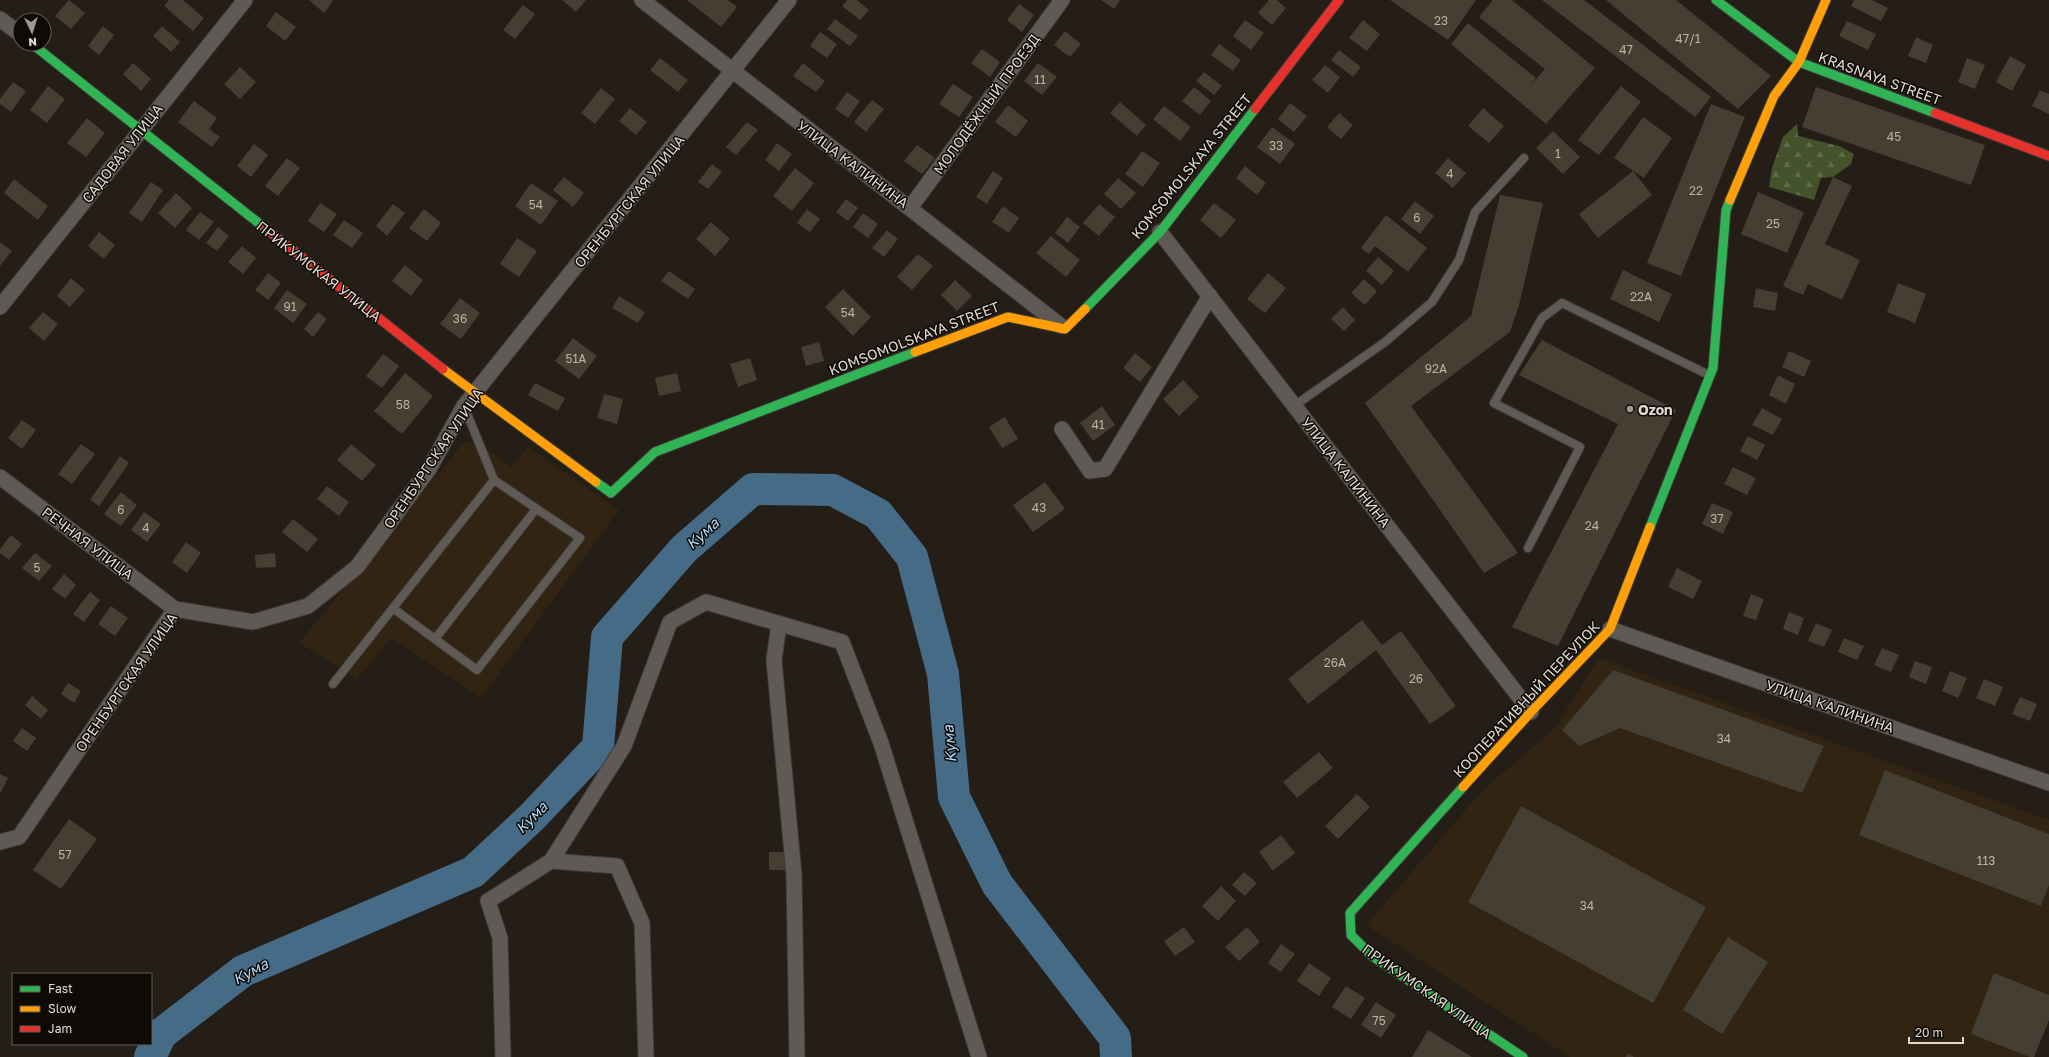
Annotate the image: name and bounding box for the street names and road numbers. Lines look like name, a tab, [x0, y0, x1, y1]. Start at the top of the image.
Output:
street label: МОЛОДЁЖНЫЙ ПРОЕЗД	[929, 30, 1043, 178]
street label: KRASNAYA STREET	[1816, 48, 1944, 108]
street label: KOMSOMOLSKAYA STREET	[1127, 90, 1255, 242]
street label: САДОВАЯ УЛИЦА	[78, 100, 166, 206]
street label: УЛИЦА КАЛИНИНА	[794, 117, 912, 212]
street label: ОРЕНБУРГСКАЯ УЛИЦА	[570, 131, 688, 271]
street label: ПРИКУМСКАЯ УЛИЦА	[253, 217, 385, 325]
street label: KOMSOMOLSKAYA STREET	[826, 297, 1002, 378]
street label: ОРЕНБУРГСКАЯ УЛИЦА	[380, 384, 487, 531]
street label: УЛИЦА КАЛИНИНА	[1298, 414, 1395, 531]
street label: РЕЧНАЯ УЛИЦА	[39, 503, 137, 583]
street label: ОРЕНБУРГСКАЯ УЛИЦА	[72, 609, 181, 755]
street label: КООПЕРАТИВНЫЙ ПЕРЕУЛОК	[1449, 617, 1603, 781]
street label: УЛИЦА КАЛИНИНА	[1763, 676, 1897, 736]
street label: ПРИКУМСКАЯ УЛИЦА	[1359, 940, 1495, 1042]

